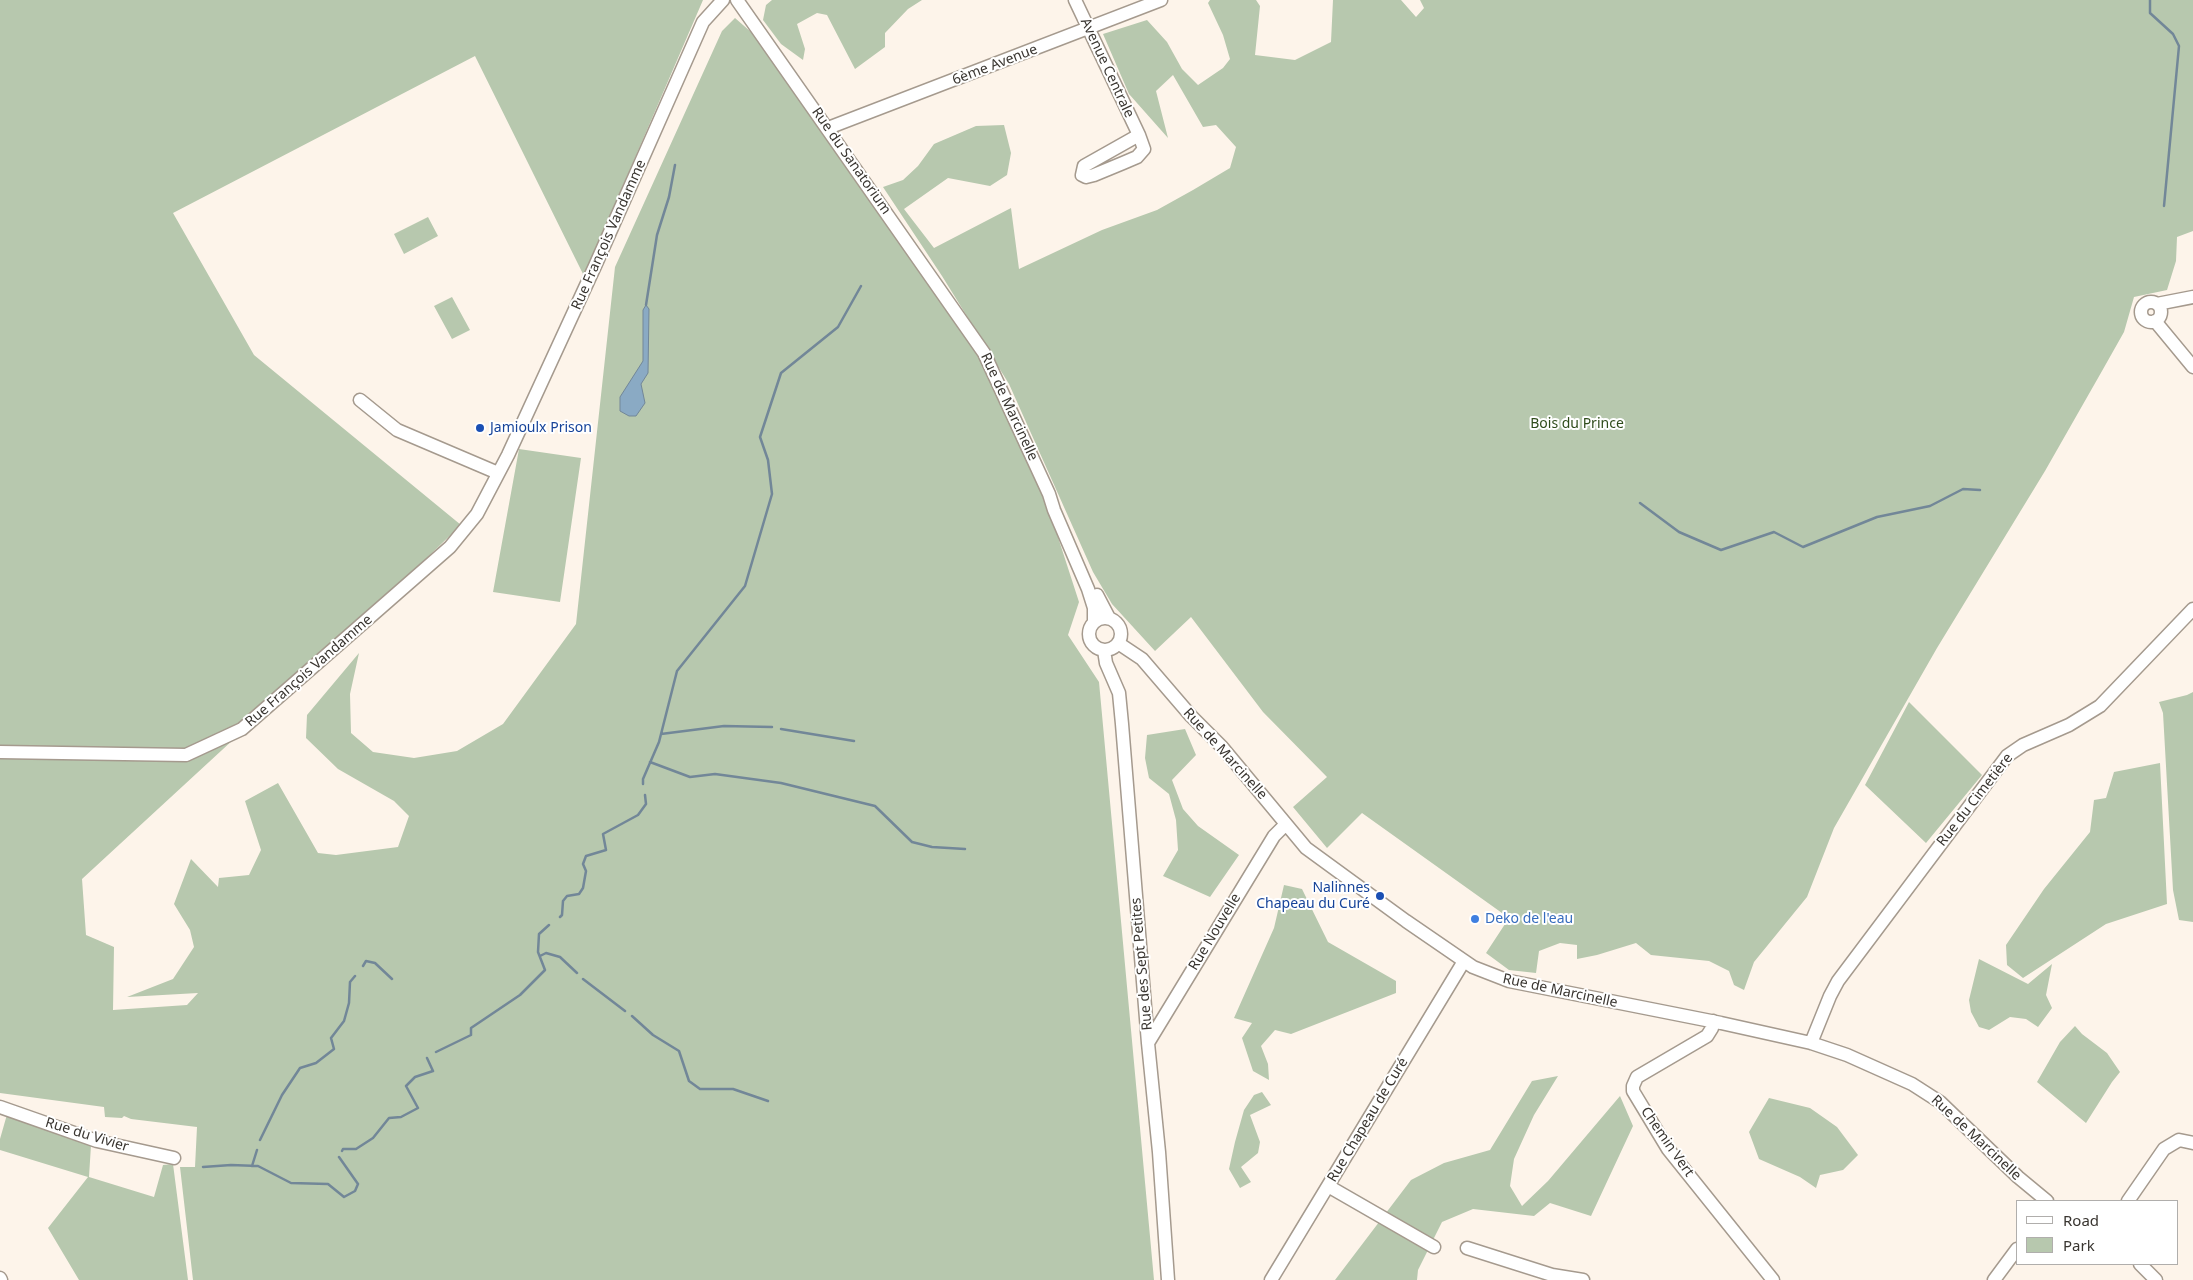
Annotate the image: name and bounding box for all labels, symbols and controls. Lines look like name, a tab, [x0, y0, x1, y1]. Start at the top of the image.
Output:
street label: Avenue Centrale	[1077, 15, 1137, 121]
street label: 6ème Avenue	[950, 41, 1040, 89]
street label: Rue du Sanatorium	[808, 104, 894, 218]
street label: Rue François Vandamme	[568, 157, 650, 313]
street label: Rue de Marcinelle	[977, 350, 1041, 464]
park label: Bois du Prince	[1530, 416, 1624, 432]
place label: Jamioulx Prison	[490, 420, 592, 436]
marker: Jamioulx Prison	[474, 422, 486, 434]
street label: Rue François Vandamme	[242, 611, 376, 731]
street label: Rue de Marcinelle	[1180, 705, 1270, 803]
street label: Rue du Cimetière	[1934, 750, 2016, 850]
place label: Nalinnes Chapeau du Curé	[1256, 880, 1370, 912]
street label: Rue Nouvelle	[1185, 890, 1245, 974]
marker: Nalinnes Chapeau du Curé	[1374, 890, 1386, 902]
street label: Rue des Sept Petites	[1128, 897, 1156, 1031]
place label: Deko de l'eau	[1485, 911, 1573, 927]
marker: Deko de l'eau	[1469, 913, 1481, 925]
street label: Rue de Marcinelle	[1501, 971, 1619, 1011]
street label: Rue Chapeau de Curé	[1324, 1055, 1412, 1185]
street label: Rue de Marcinelle	[1927, 1092, 2025, 1184]
street label: Chemin Vert	[1637, 1104, 1697, 1180]
street label: Rue du Vivier	[43, 1114, 131, 1156]
legend	[2016, 1200, 2178, 1265]
text: Road	[2063, 1210, 2099, 1230]
text: Park	[2063, 1235, 2095, 1255]

